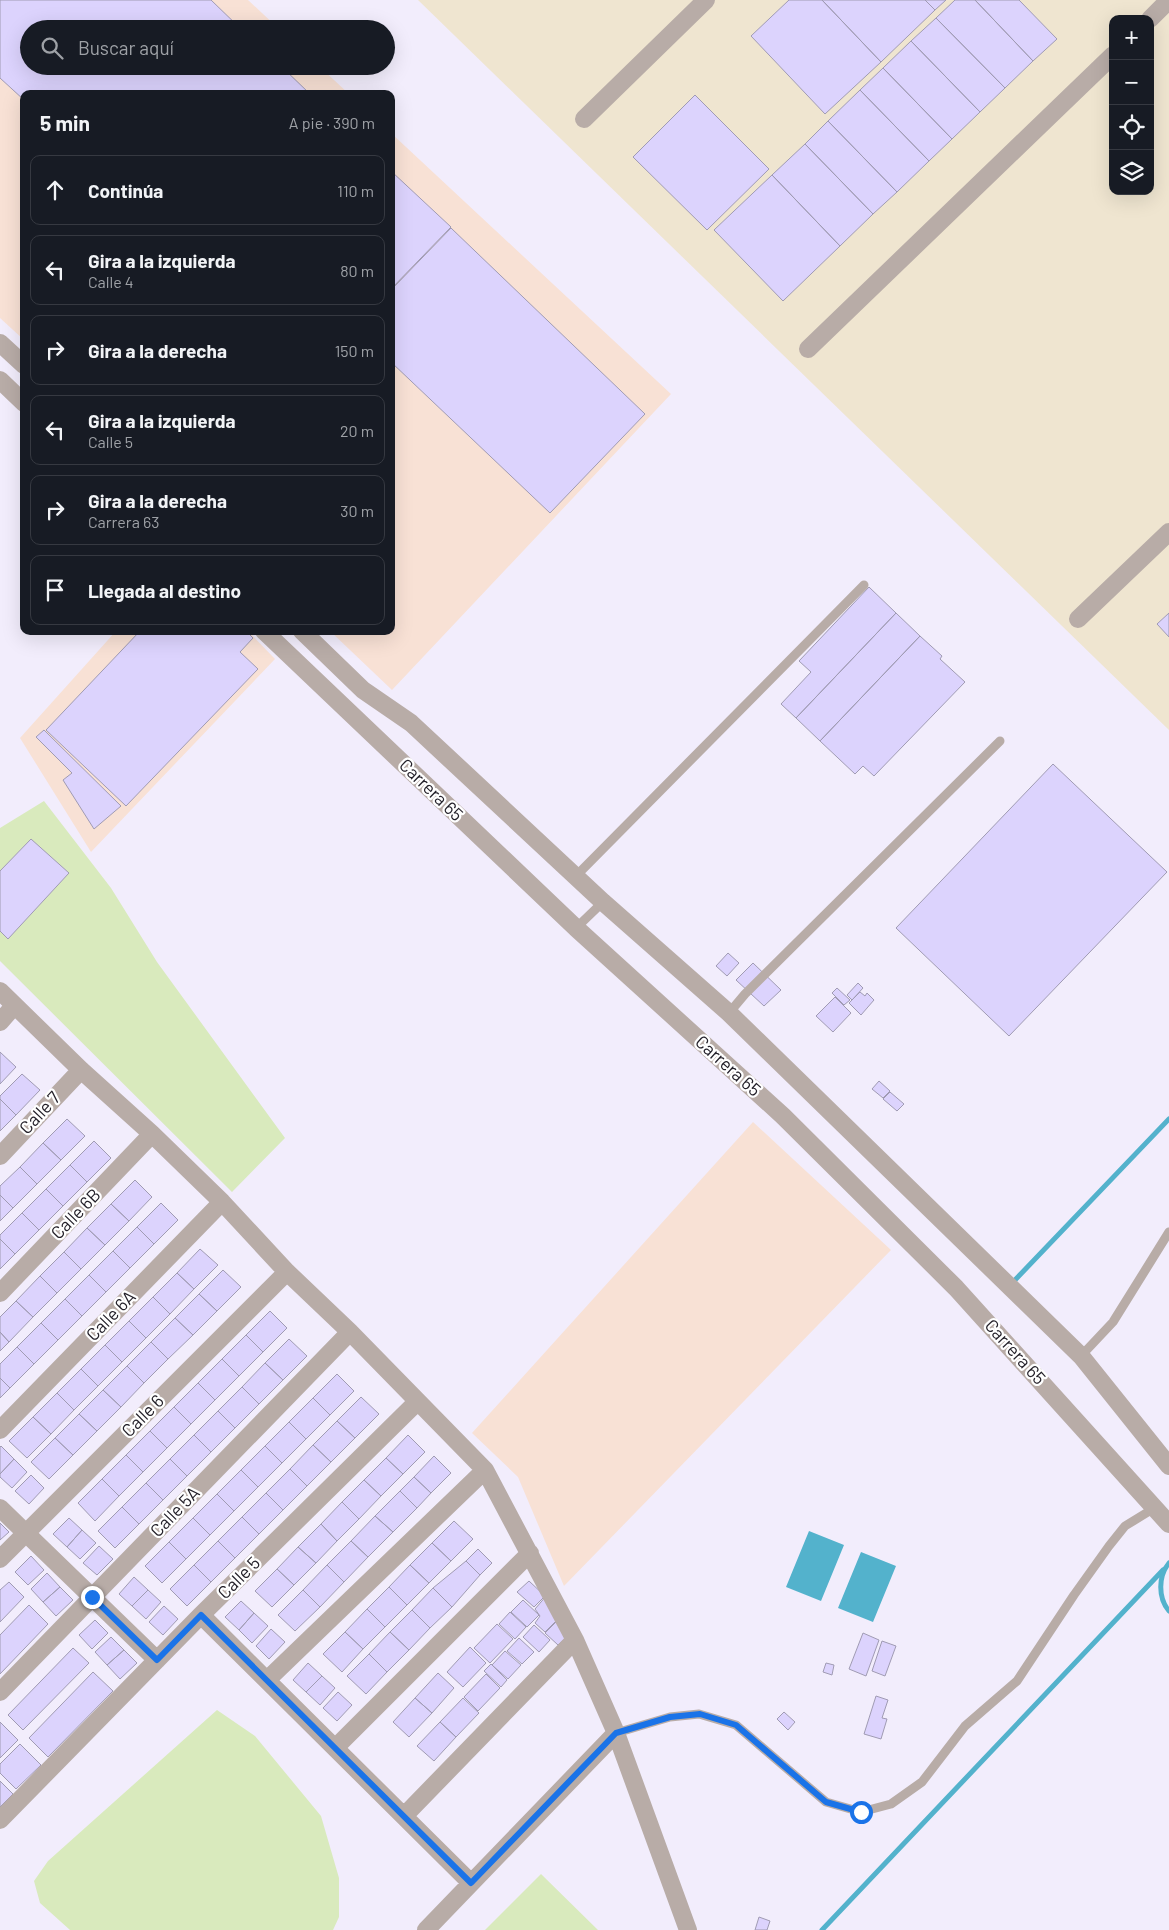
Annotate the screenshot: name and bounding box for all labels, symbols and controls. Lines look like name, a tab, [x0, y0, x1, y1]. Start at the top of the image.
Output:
map controls	[1109, 15, 1154, 195]
button: +	[1109, 15, 1154, 60]
search box	[20, 20, 395, 75]
icon: search	[38, 34, 66, 62]
text: Buscar aquí	[78, 36, 174, 59]
button: −	[1109, 60, 1154, 105]
button: locate	[1109, 105, 1154, 150]
text: 5 min	[40, 110, 90, 135]
text: A pie · 390 m	[289, 113, 375, 132]
button: layers	[1109, 150, 1154, 195]
icon: ahead	[41, 176, 69, 204]
text: Continúa	[88, 179, 163, 202]
text: 110 m	[337, 181, 374, 200]
text: Gira a la izquierda	[88, 249, 236, 272]
icon: left	[41, 256, 69, 284]
text: 80 m	[340, 261, 374, 280]
text: Calle 4	[88, 272, 134, 291]
icon: right	[41, 336, 69, 364]
text: Gira a la derecha	[88, 339, 227, 362]
text: 150 m	[335, 341, 374, 360]
text: Gira a la izquierda	[88, 409, 236, 432]
icon: left	[41, 416, 69, 444]
text: 20 m	[340, 421, 374, 440]
text: Calle 5	[88, 432, 133, 451]
text: Gira a la derecha	[88, 489, 227, 512]
icon: right	[41, 496, 69, 524]
text: 30 m	[340, 501, 374, 520]
text: Carrera 63	[88, 512, 160, 531]
icon: arrive	[41, 576, 69, 604]
text: Llegada al destino	[88, 579, 241, 602]
street label: Carrera 65	[395, 753, 468, 825]
street label: Carrera 65	[691, 1030, 766, 1100]
street label: Calle 7	[14, 1086, 65, 1138]
street label: Calle 6B	[46, 1183, 105, 1243]
street label: Calle 6A	[81, 1285, 140, 1345]
street label: Carrera 65	[981, 1314, 1051, 1389]
street label: Calle 6	[117, 1390, 168, 1441]
street label: Calle 5A	[145, 1481, 204, 1541]
street label: Calle 5	[213, 1552, 264, 1603]
route end	[81, 1586, 104, 1609]
route start	[850, 1801, 873, 1824]

